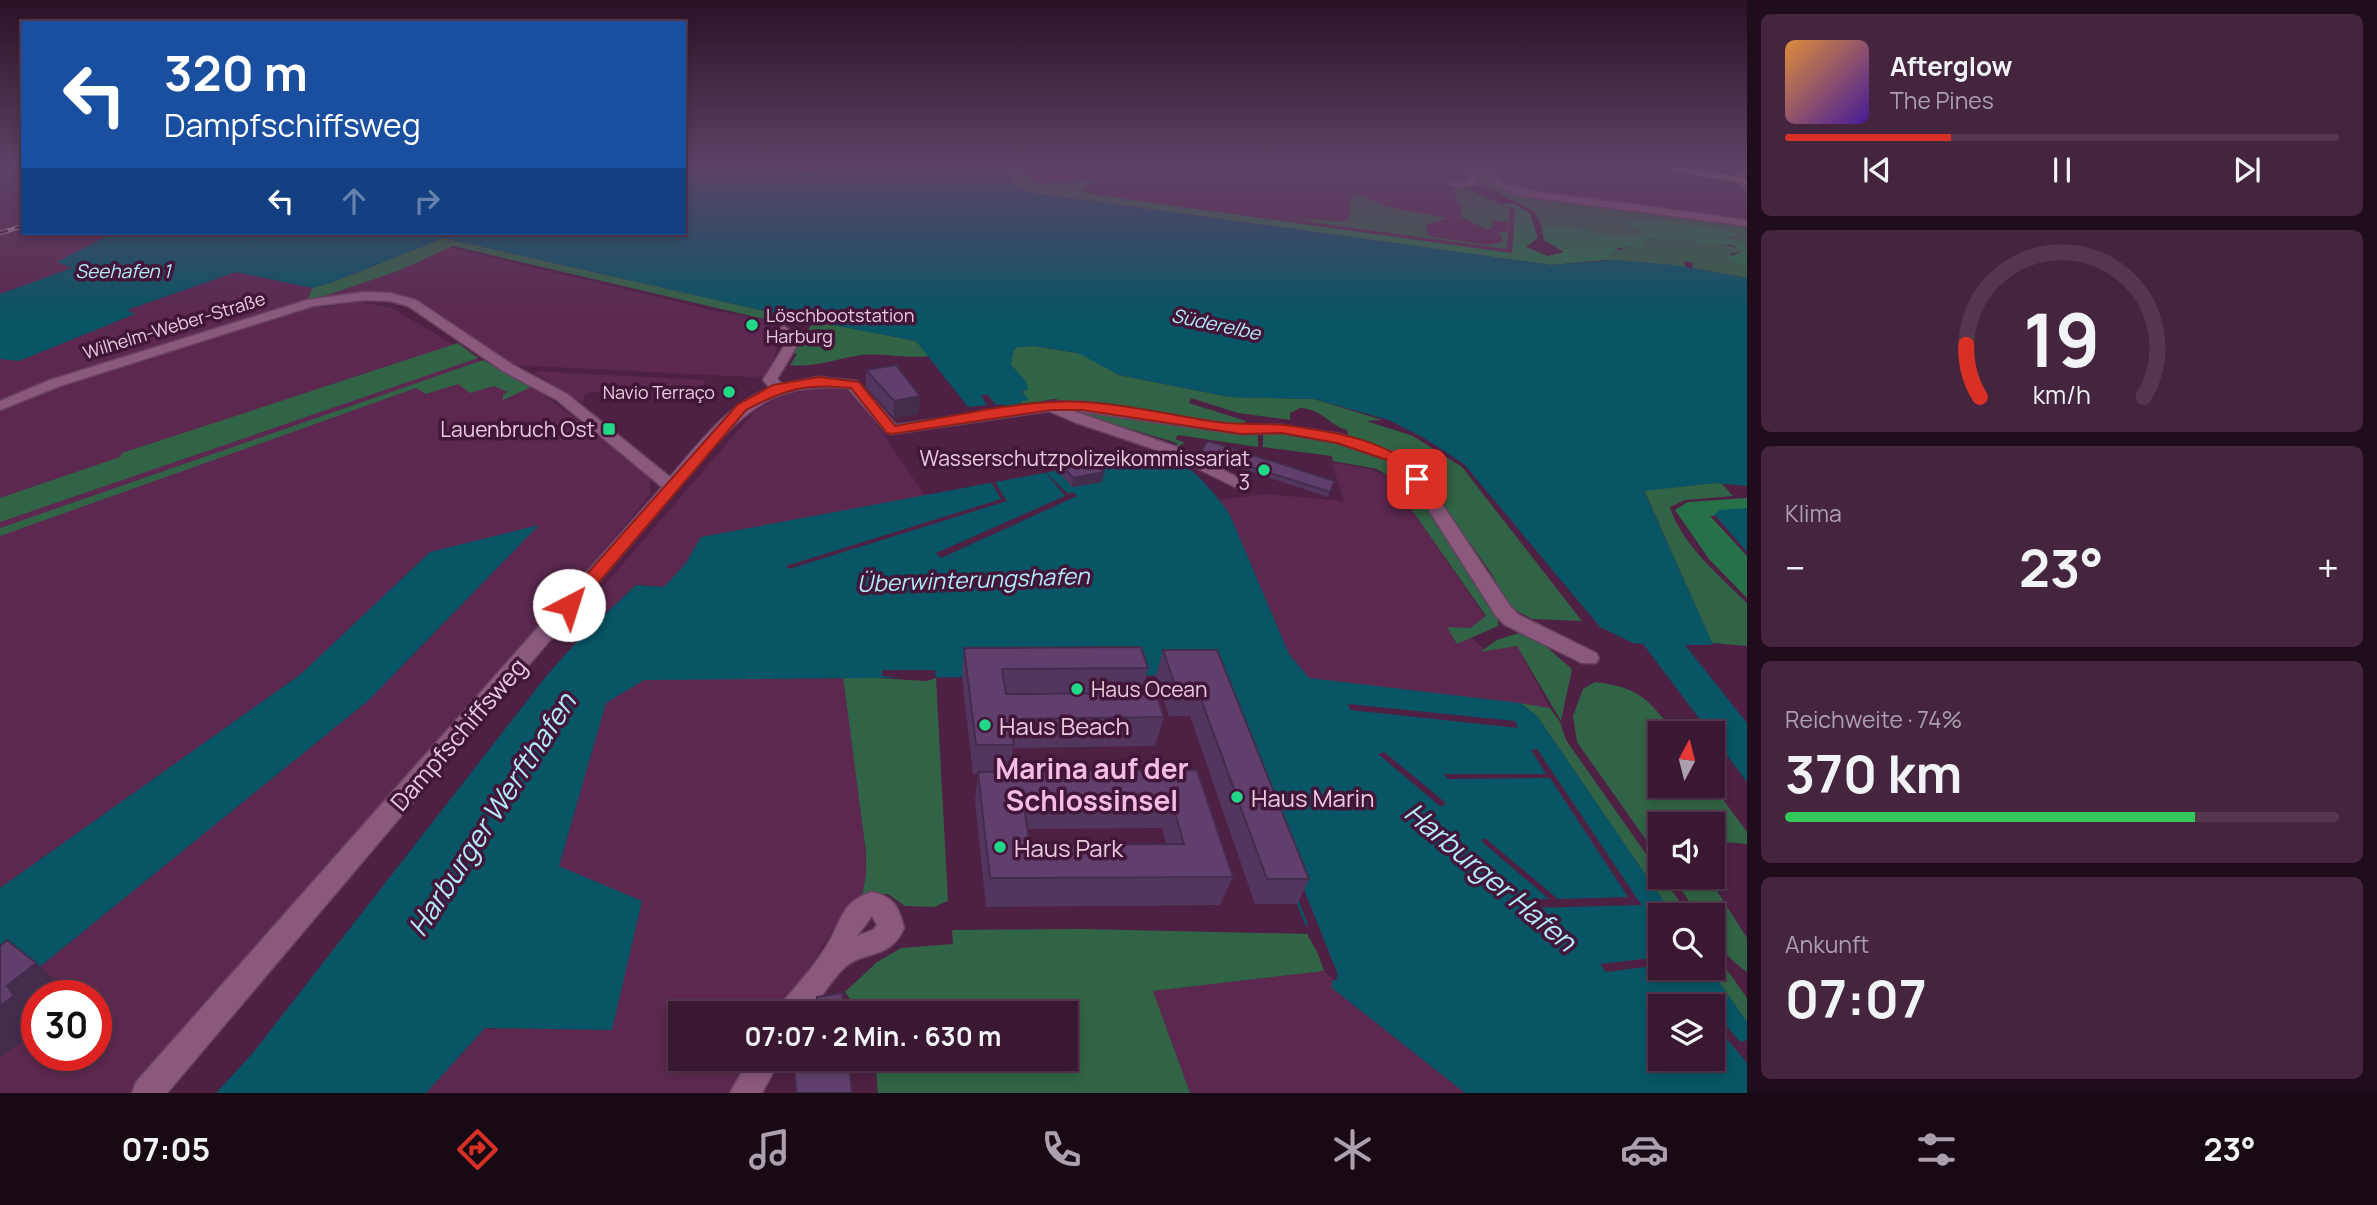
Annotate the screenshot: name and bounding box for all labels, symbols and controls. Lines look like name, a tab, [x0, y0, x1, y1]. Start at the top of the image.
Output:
text: 320 m	[164, 39, 308, 106]
text: Afterglow	[1890, 48, 2012, 84]
icon: left	[49, 49, 140, 140]
text: The Pines	[1890, 84, 1994, 116]
text: Dampfschiffsweg	[164, 103, 421, 147]
icon: previous	[1858, 151, 1896, 189]
icon: pause	[2043, 151, 2081, 189]
icon: next	[2228, 151, 2266, 189]
icon: left	[262, 182, 300, 220]
icon: ahead	[335, 182, 373, 220]
icon: right	[408, 182, 446, 220]
water label: Seehafen 1	[75, 258, 172, 284]
street label: Wilhelm-Weber-Straße	[80, 286, 268, 364]
text: 19	[2023, 289, 2101, 389]
water label: Süderelbe	[1169, 302, 1265, 346]
place label: Löschbootstation Harburg	[766, 303, 914, 348]
marker: Löschbootstation Harburg	[744, 317, 760, 333]
text: km/h	[2033, 376, 2091, 411]
place label: Navio Terraço	[603, 380, 715, 404]
marker: Navio Terraço	[721, 384, 737, 400]
place label: Lauenbruch Ost	[440, 415, 595, 443]
marker: Lauenbruch Ost	[601, 421, 617, 437]
place label: Wasserschutzpolizeikommissariat 3	[920, 444, 1250, 496]
pin	[1387, 449, 1447, 509]
icon: arrive	[1398, 460, 1436, 498]
marker: Wasserschutzpolizeikommissariat 3	[1256, 462, 1272, 478]
text: Klima	[1785, 497, 1842, 529]
text: 23°	[2019, 532, 2104, 603]
text: −	[1785, 541, 1806, 593]
text: +	[2317, 541, 2339, 593]
water label: Überwinterungshafen	[856, 559, 1091, 599]
position arrow	[532, 568, 606, 642]
street label: Dampfschiffsweg	[382, 651, 534, 817]
place label: Haus Ocean	[1091, 675, 1207, 703]
marker: Haus Ocean	[1069, 681, 1085, 697]
water label: Harburger Werfthafen	[398, 684, 585, 943]
text: Reichweite · 74%	[1785, 703, 1962, 735]
place label: Haus Beach	[999, 709, 1130, 742]
marker: Haus Beach	[977, 717, 993, 733]
north arrow	[1648, 721, 1726, 798]
map controls	[1648, 721, 1725, 1071]
text: 370 km	[1785, 738, 1962, 809]
district label: Marina auf der Schlossinsel	[995, 749, 1189, 819]
place label: Haus Marin	[1251, 781, 1374, 814]
marker: Haus Marin	[1229, 789, 1245, 805]
water label: Harburger Hafen	[1397, 793, 1586, 960]
button: sound	[1648, 812, 1725, 889]
place label: Haus Park	[1014, 831, 1124, 864]
marker: Haus Park	[992, 839, 1008, 855]
button: search	[1648, 903, 1725, 980]
text: Ankunft	[1785, 928, 1869, 960]
text: 07:07	[1785, 963, 1927, 1034]
speed limit sign: 30	[21, 980, 112, 1071]
button: layers	[1648, 994, 1725, 1071]
text: 07:07 · 2 Min. · 630 m	[745, 1018, 1001, 1054]
icon: directions	[453, 1125, 502, 1174]
icon: music	[745, 1125, 794, 1174]
icon: phone	[1037, 1125, 1086, 1174]
icon: climate	[1328, 1125, 1377, 1174]
icon: car	[1620, 1125, 1669, 1174]
icon: filters	[1912, 1125, 1961, 1174]
text: 07:05	[121, 1127, 210, 1171]
text: 23°	[2204, 1127, 2256, 1171]

